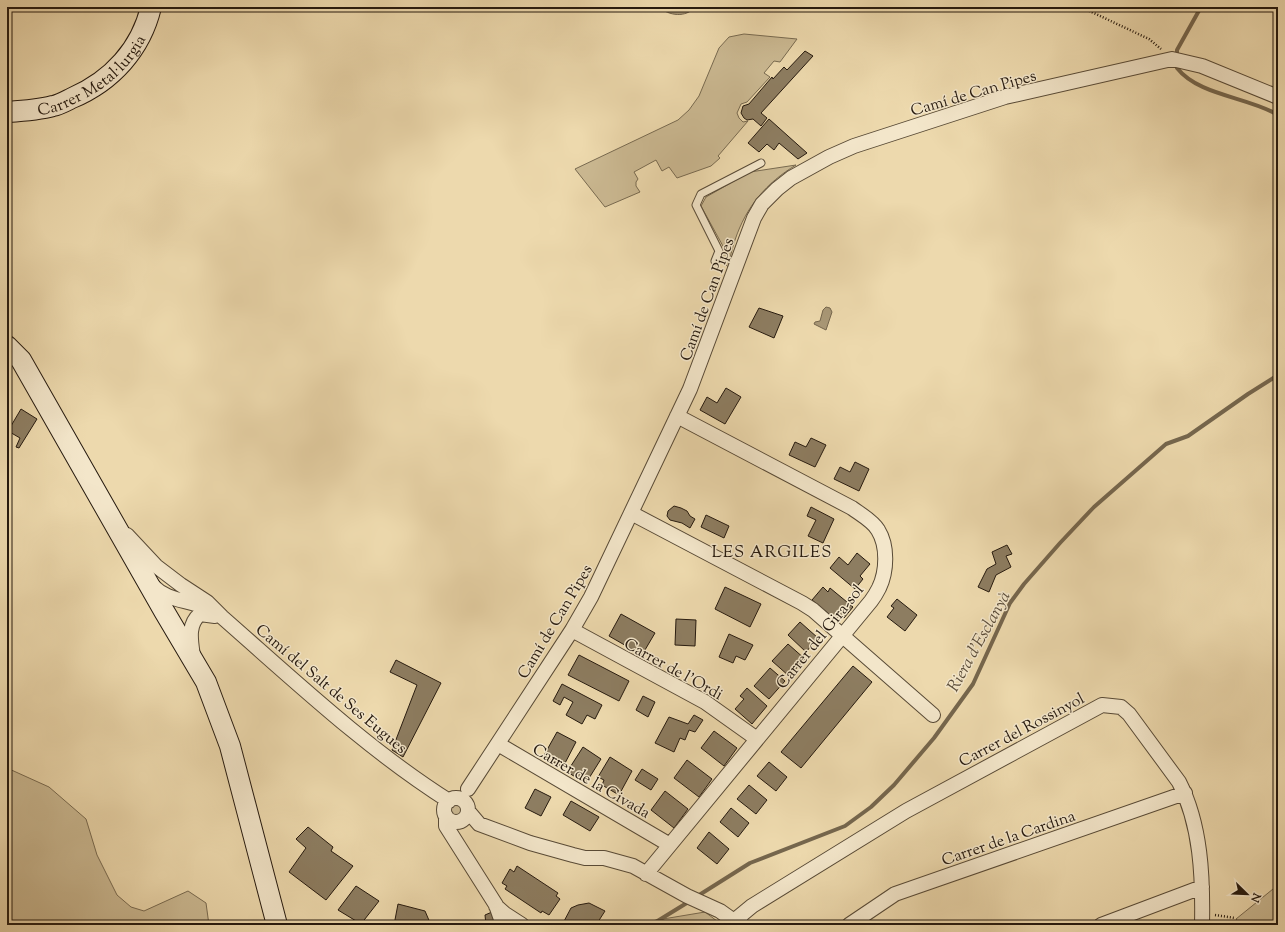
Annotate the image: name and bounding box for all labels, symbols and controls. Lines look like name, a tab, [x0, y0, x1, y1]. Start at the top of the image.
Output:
street label: Carrer Metal·lurgia	[36, 31, 153, 123]
street label: Camí de Can Pipes	[908, 65, 1039, 123]
street label: Camí de Can Pipes	[675, 235, 741, 365]
district label: LES ARGILES	[712, 541, 832, 565]
street label: Camí de Can Pipes	[513, 561, 599, 684]
street label: Carrer del Gira-sol	[772, 580, 871, 695]
water label: Riera d'Esclanyà	[942, 587, 1017, 697]
street label: Camí del Salt de Ses Eugues	[250, 620, 411, 760]
street label: Carrer de l'Ordi	[619, 633, 727, 707]
street label: Carrer del Rossinyol	[955, 688, 1090, 774]
street label: Carrer de la Civada	[528, 739, 655, 826]
street label: Carrer de la Cardina	[939, 806, 1079, 873]
north arrow	[1227, 874, 1267, 914]
text: N	[1246, 889, 1265, 905]

